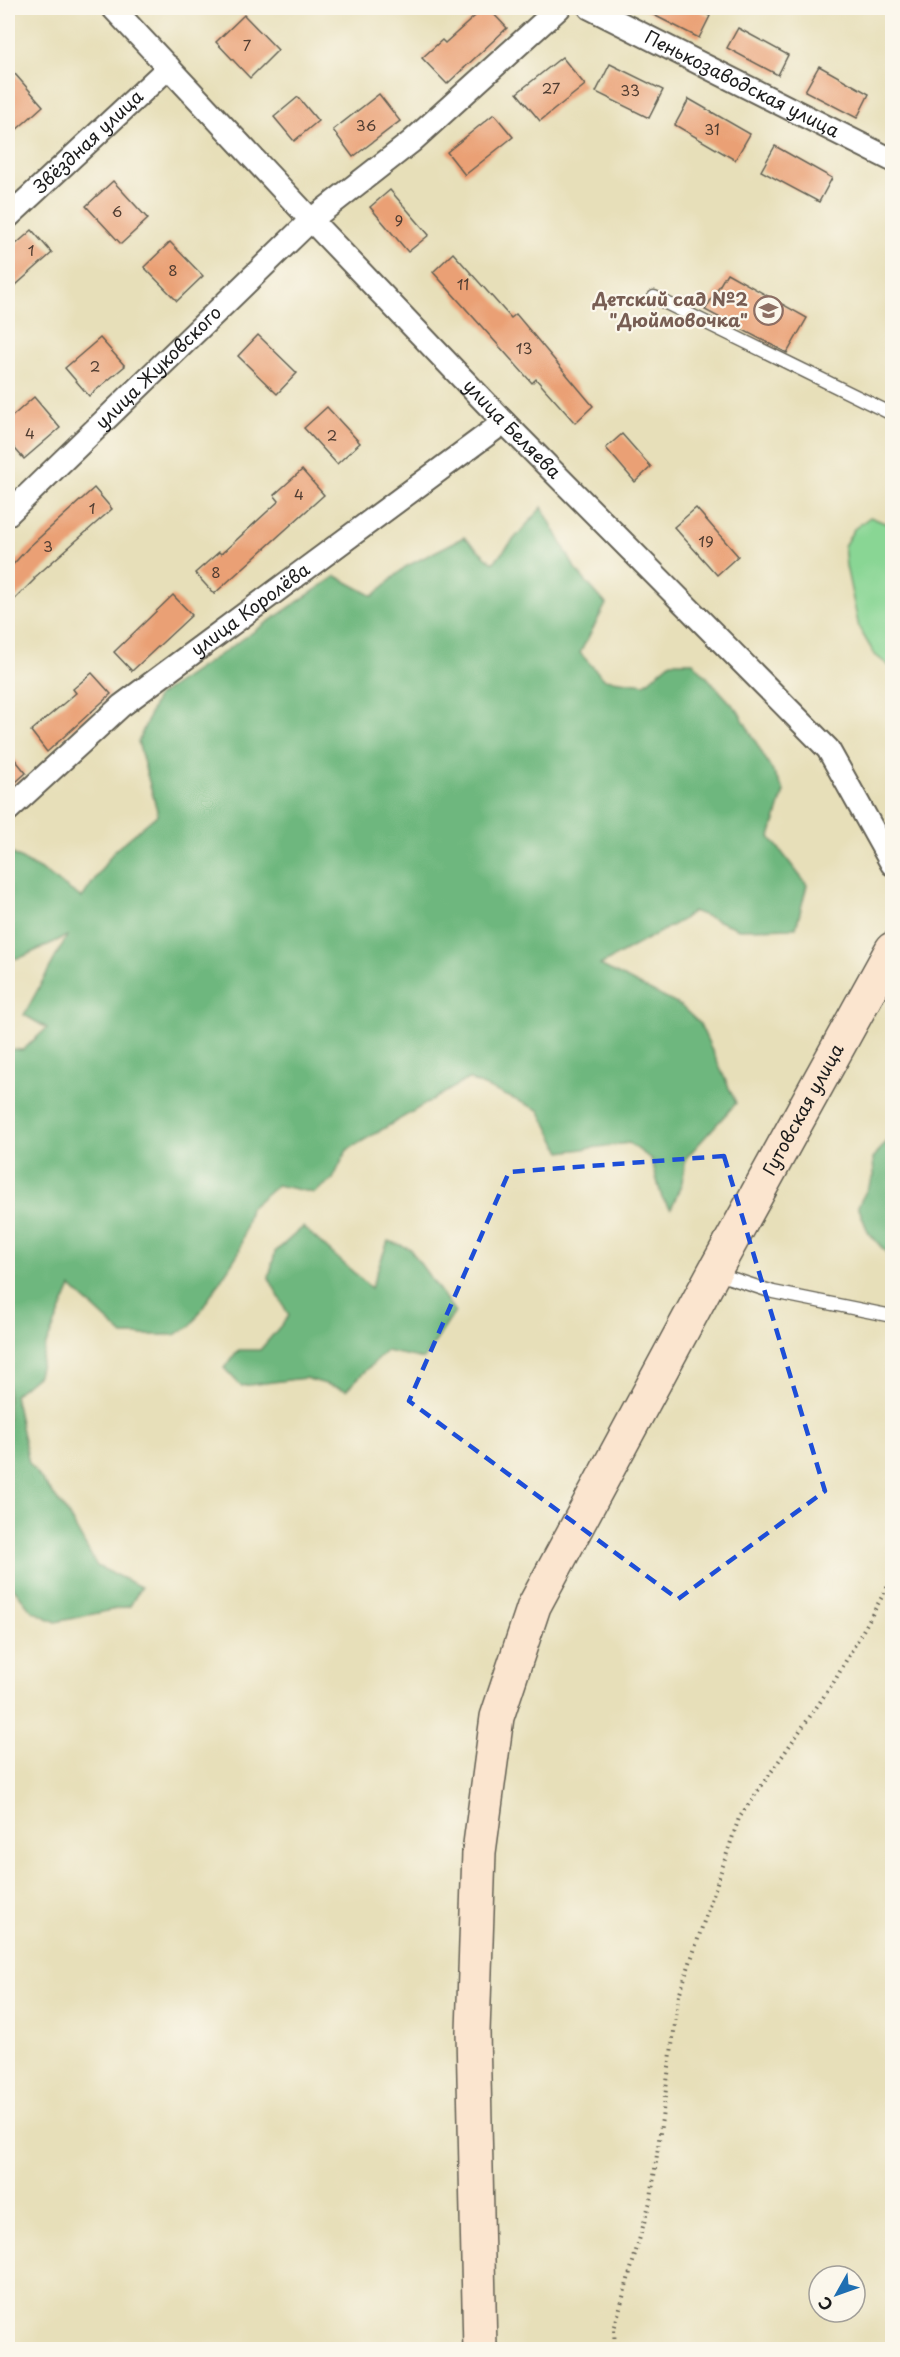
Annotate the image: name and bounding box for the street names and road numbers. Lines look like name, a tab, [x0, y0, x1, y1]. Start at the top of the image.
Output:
street label: Пенькозаводская улица	[641, 23, 845, 144]
street label: Звёздная улица	[26, 82, 149, 199]
street label: улица Жуковского	[88, 299, 227, 435]
street label: улица Беляева	[458, 372, 568, 485]
street label: улица Королёва	[185, 555, 316, 662]
street label: Гутовская улица	[755, 1038, 850, 1180]

